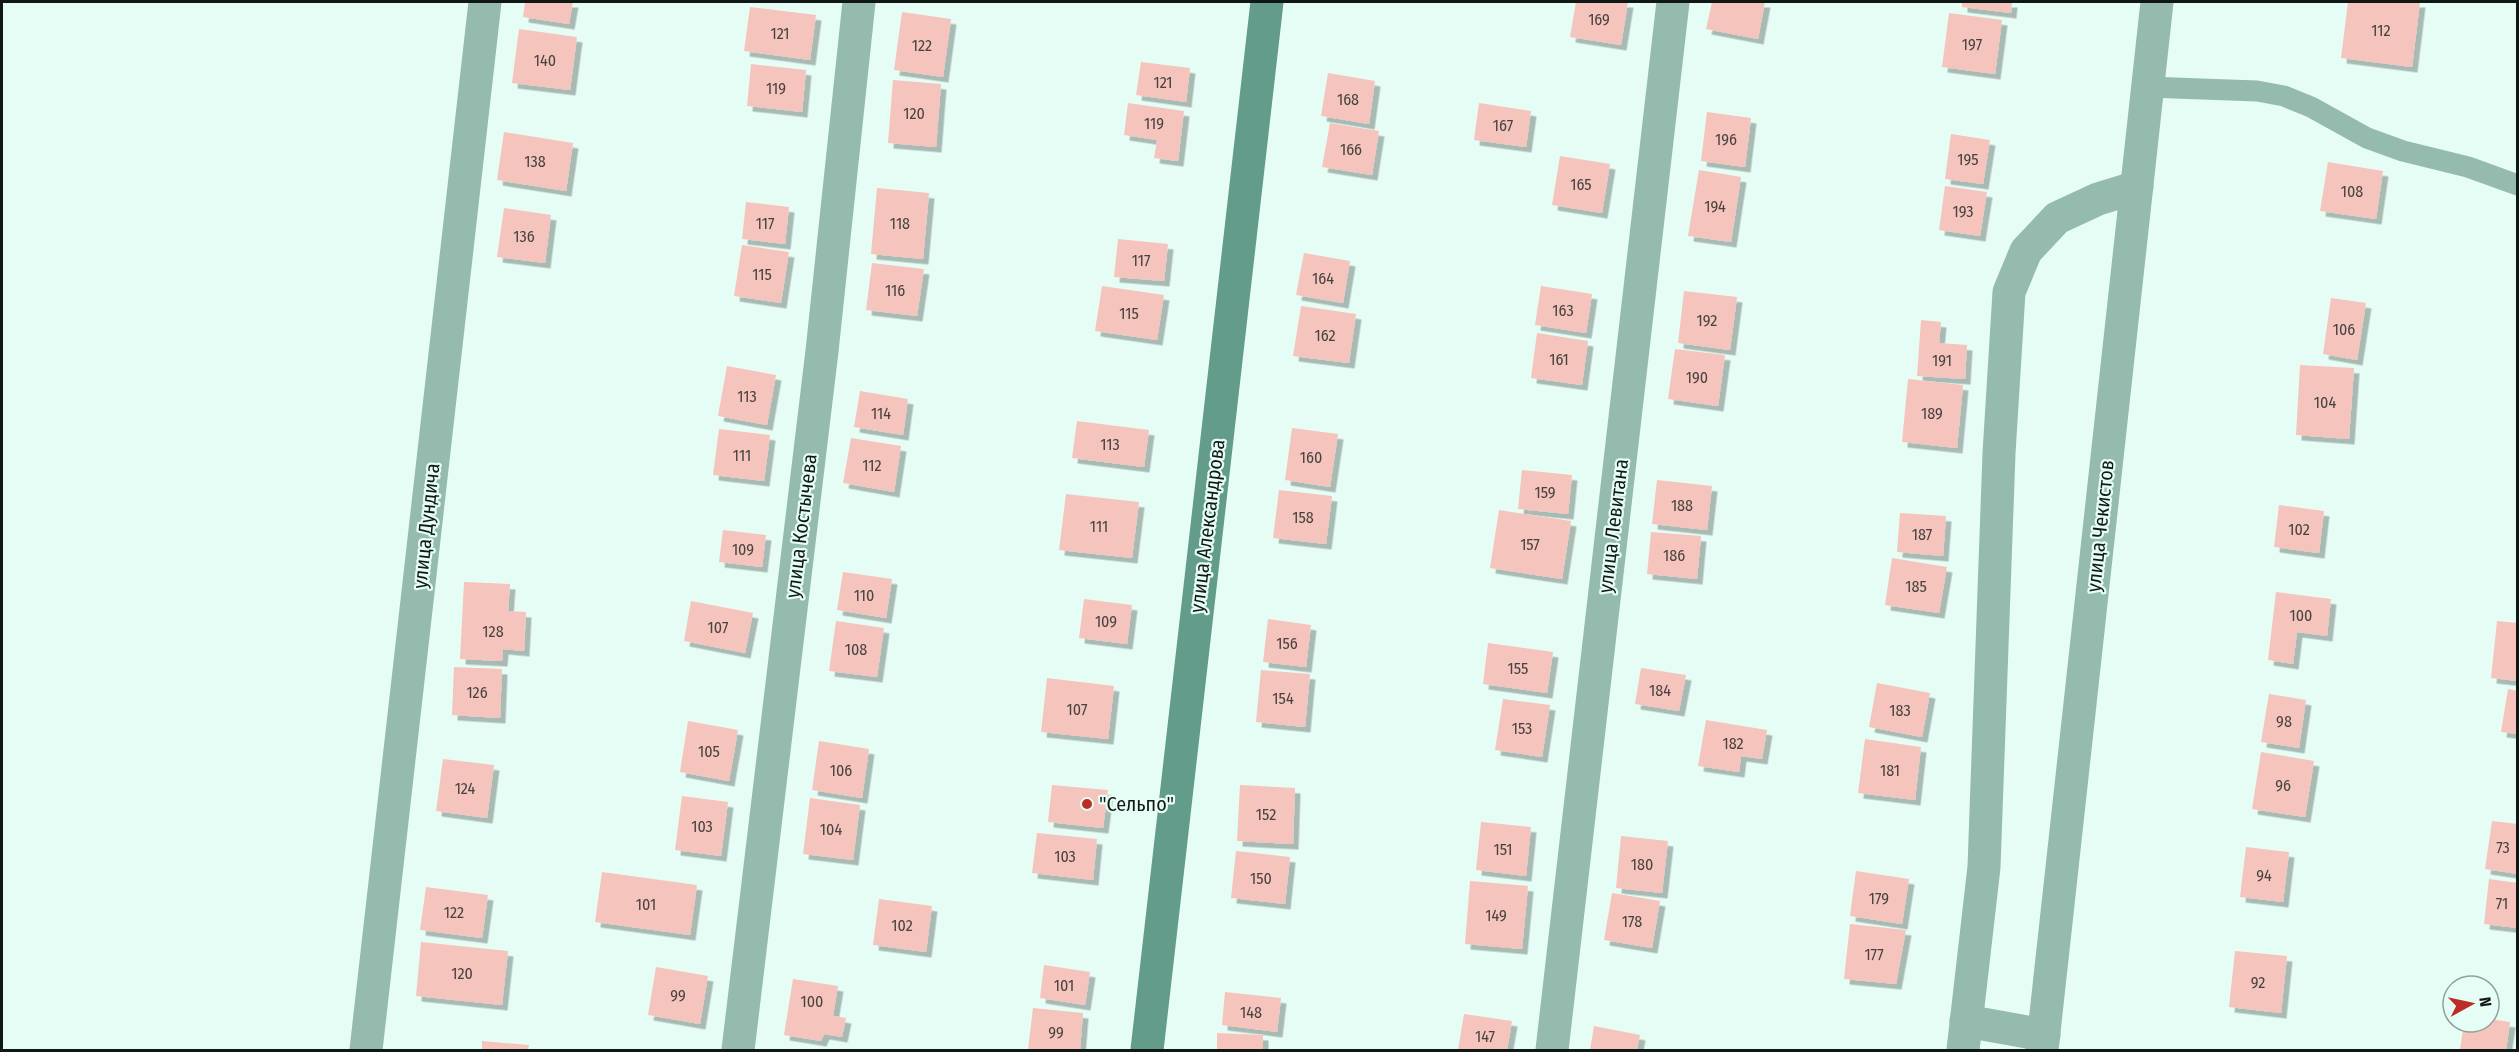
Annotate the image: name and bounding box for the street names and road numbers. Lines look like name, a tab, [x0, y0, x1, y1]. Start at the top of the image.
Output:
street label: улица Александрова	[1184, 438, 1230, 614]
street label: улица Костычева	[780, 453, 822, 599]
street label: улица Левитана	[1593, 458, 1633, 594]
street label: улица Чекистов	[2081, 459, 2119, 593]
street label: улица Дундича	[407, 462, 445, 590]

